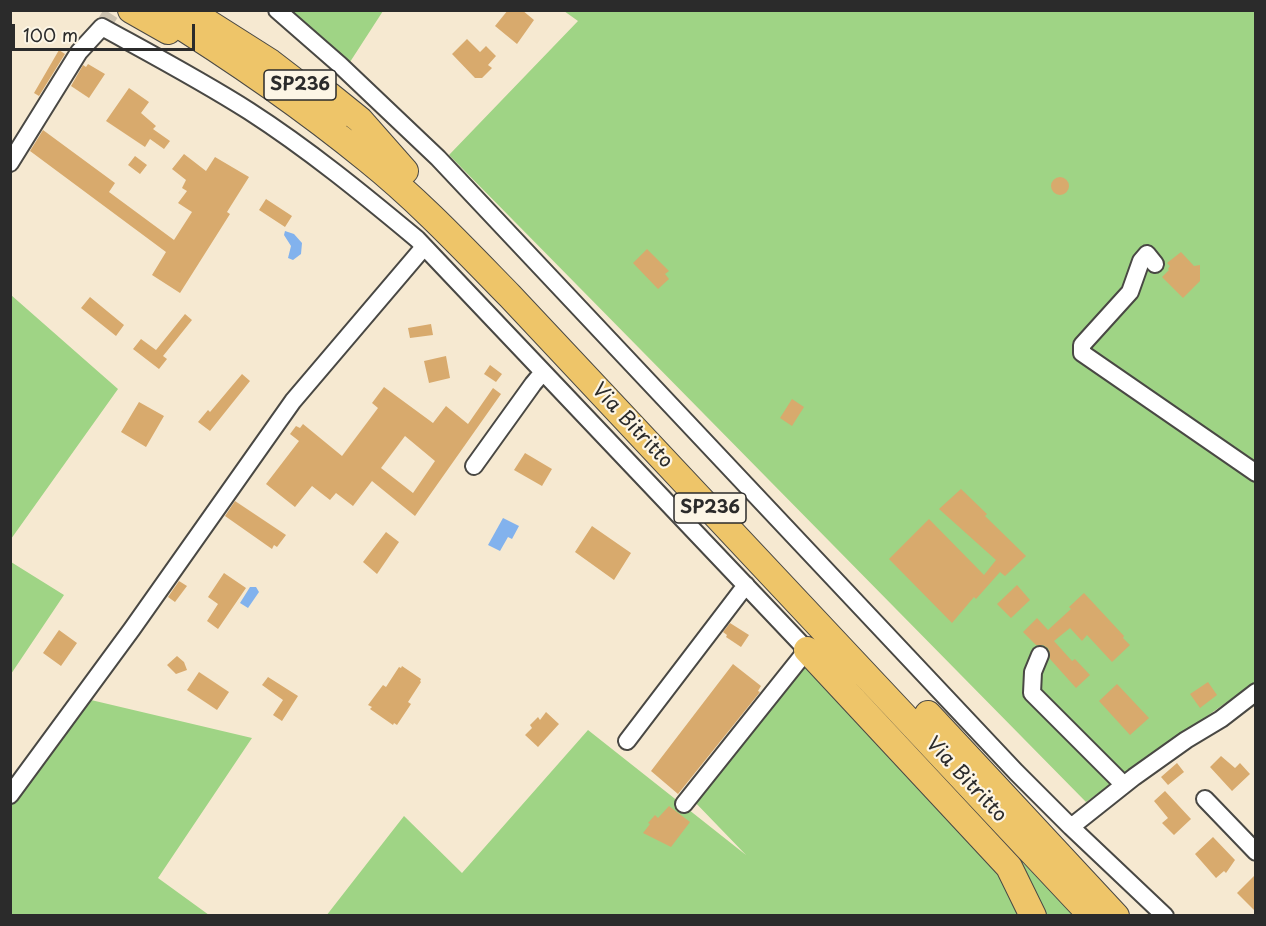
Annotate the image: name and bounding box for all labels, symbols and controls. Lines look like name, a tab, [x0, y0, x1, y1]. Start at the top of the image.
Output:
scale bar	[15, 12, 198, 50]
text: 100 m	[23, 21, 78, 48]
road number: SP236	[264, 70, 336, 100]
street label: Via Bitritto	[587, 378, 677, 474]
road number: SP236	[674, 493, 746, 523]
street label: Via Bitritto	[921, 732, 1011, 828]

